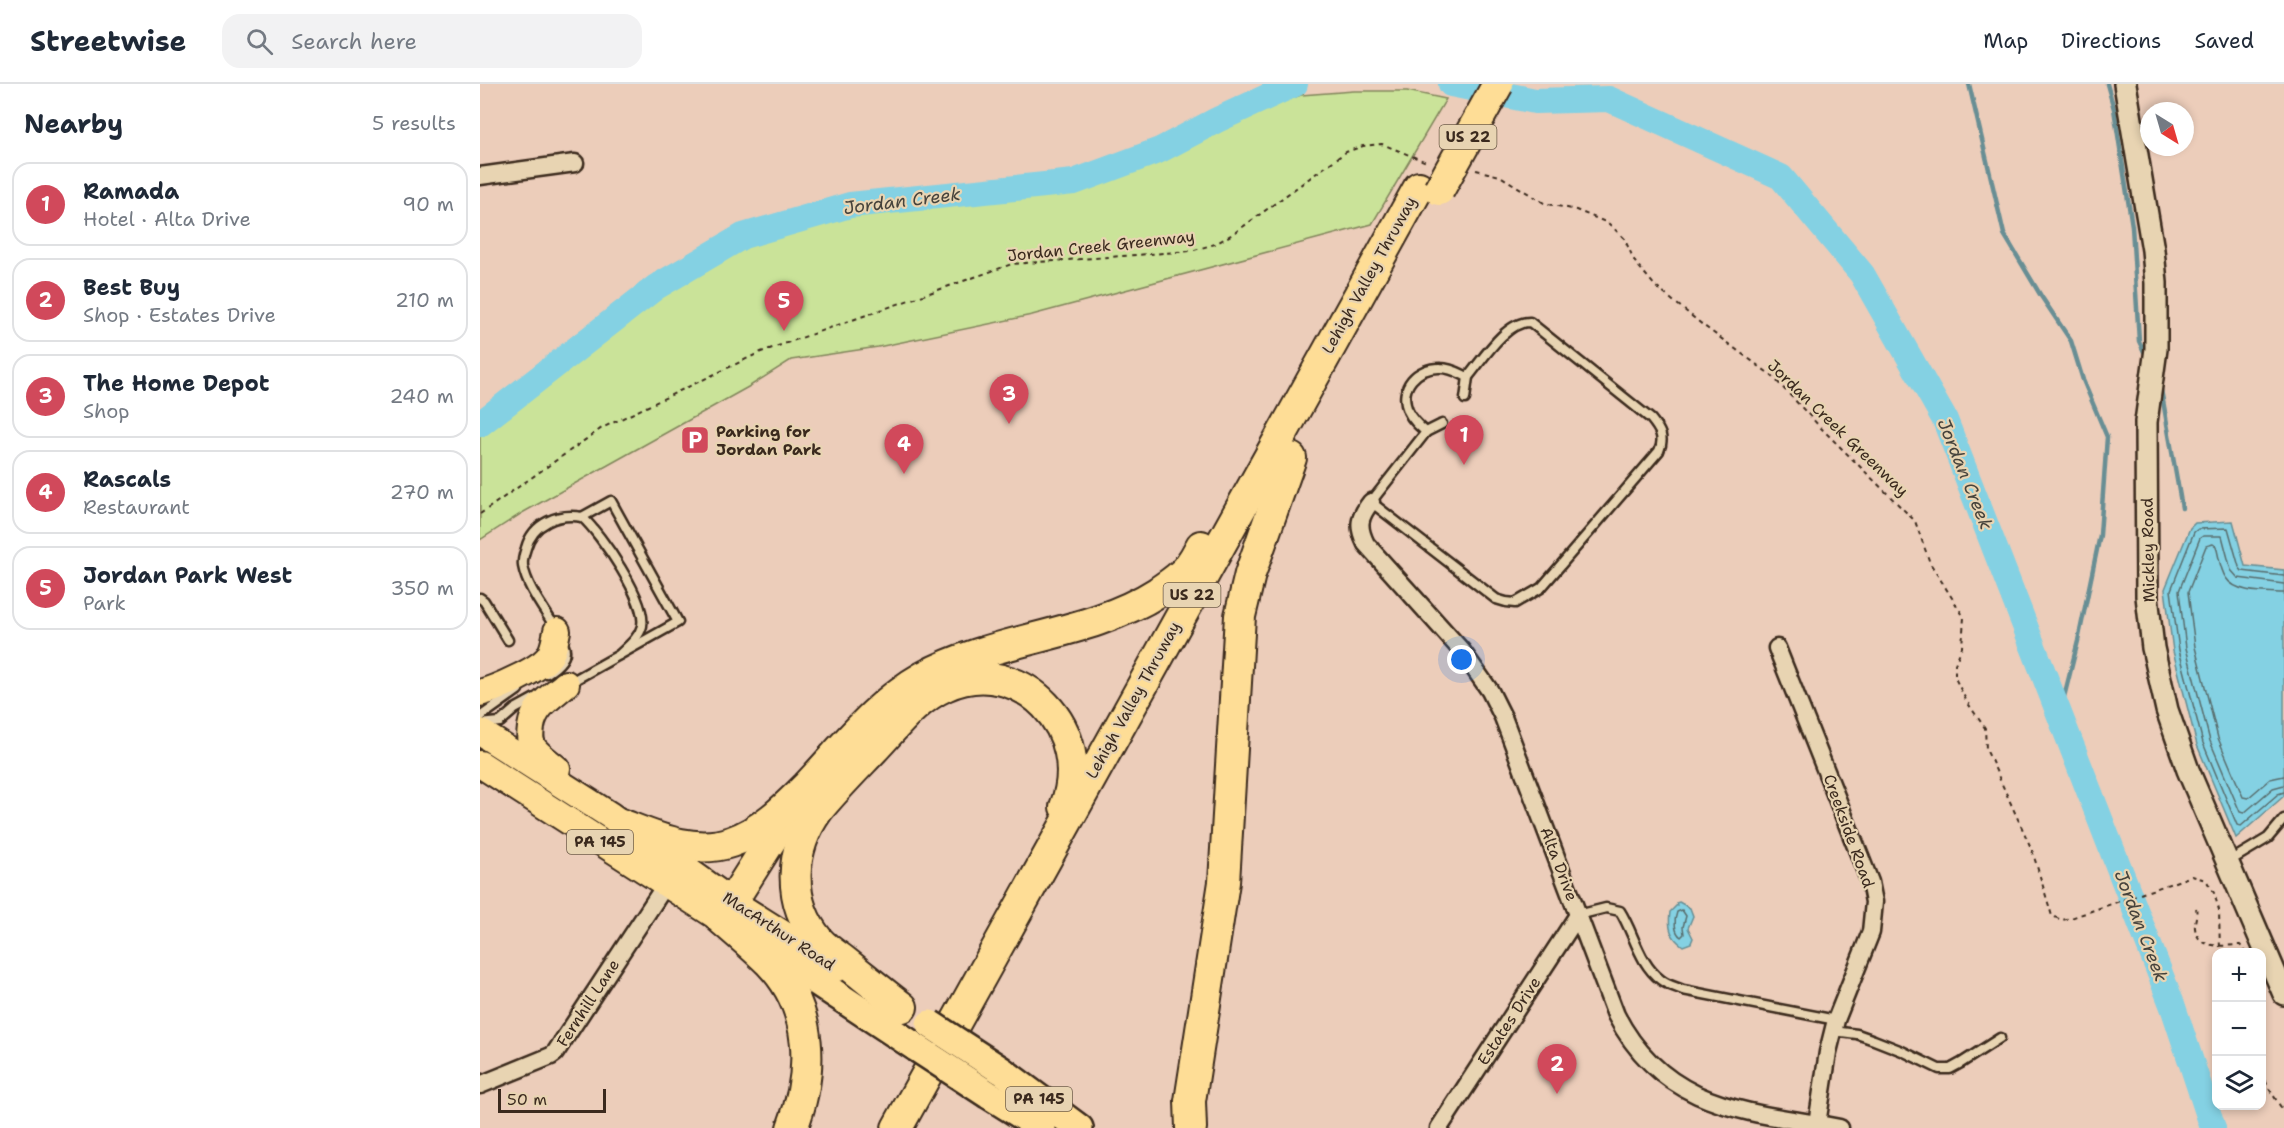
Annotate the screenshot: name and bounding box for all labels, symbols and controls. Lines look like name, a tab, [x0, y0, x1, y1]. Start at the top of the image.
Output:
search box	[222, 14, 642, 68]
text: Streetwise	[30, 22, 186, 60]
icon: search	[243, 25, 276, 58]
text: Search here	[291, 27, 417, 56]
text: Map	[1983, 27, 2028, 55]
text: Directions	[2061, 27, 2161, 55]
text: Saved	[2194, 27, 2254, 55]
north arrow	[2140, 102, 2194, 156]
text: Nearby	[24, 106, 123, 141]
text: 5 results	[372, 110, 456, 136]
road number: US 22	[1440, 125, 1496, 149]
text: Ramada	[83, 177, 179, 206]
water label: Jordan Creek	[842, 182, 963, 220]
text: 1	[41, 191, 50, 217]
text: 90 m	[402, 191, 454, 217]
street label: Lehigh Valley Thruway	[1317, 193, 1421, 357]
text: Hotel · Alta Drive	[83, 206, 251, 232]
street label: Jordan Creek Greenway	[1006, 226, 1196, 266]
text: Best Buy	[83, 273, 180, 302]
pin: 5	[764, 282, 804, 331]
text: 2	[39, 287, 53, 313]
text: 210 m	[395, 287, 454, 313]
text: Shop · Estates Drive	[83, 302, 276, 328]
street label: Jordan Creek Greenway	[1763, 355, 1913, 501]
text: The Home Depot	[83, 369, 269, 398]
pin: 3	[990, 374, 1028, 424]
text: 3	[39, 383, 53, 409]
text: 240 m	[389, 383, 454, 409]
text: Shop	[83, 398, 130, 424]
water label: Jordan Creek	[1932, 415, 1998, 534]
pin: 1	[1444, 416, 1484, 465]
place label: Parking for Jordan Park	[716, 421, 822, 460]
parking icon: Parking for Jordan Park	[679, 424, 711, 456]
pin: 4	[884, 424, 924, 474]
text: Rascals	[83, 465, 171, 494]
text: 4	[39, 479, 53, 505]
text: 270 m	[390, 479, 454, 505]
text: Restaurant	[83, 494, 190, 520]
street label: Mickley Road	[2137, 497, 2159, 603]
text: Jordan Park West	[83, 561, 292, 590]
text: 5	[39, 575, 52, 601]
text: 350 m	[390, 575, 454, 601]
road number: US 22	[1164, 583, 1220, 607]
text: Park	[83, 590, 126, 616]
street label: Lehigh Valley Thruway	[1081, 618, 1185, 782]
your location	[1447, 645, 1476, 674]
street label: Creekside Road	[1819, 771, 1879, 891]
street label: Alta Drive	[1535, 824, 1583, 904]
road number: PA 145	[567, 830, 633, 854]
water label: Jordan Creek	[2109, 867, 2174, 986]
street label: MacArthur Road	[719, 887, 839, 975]
map controls	[2212, 948, 2266, 1110]
button: +	[2212, 948, 2266, 1002]
street label: Fernhill Lane	[552, 955, 624, 1051]
street label: Estates Drive	[1473, 973, 1545, 1069]
button: −	[2212, 1002, 2266, 1056]
pin: 2	[1538, 1044, 1576, 1094]
button: layers	[2212, 1056, 2266, 1110]
scale bar	[498, 1086, 606, 1114]
road number: PA 145	[1006, 1087, 1072, 1111]
text: 50 m	[507, 1089, 547, 1110]

